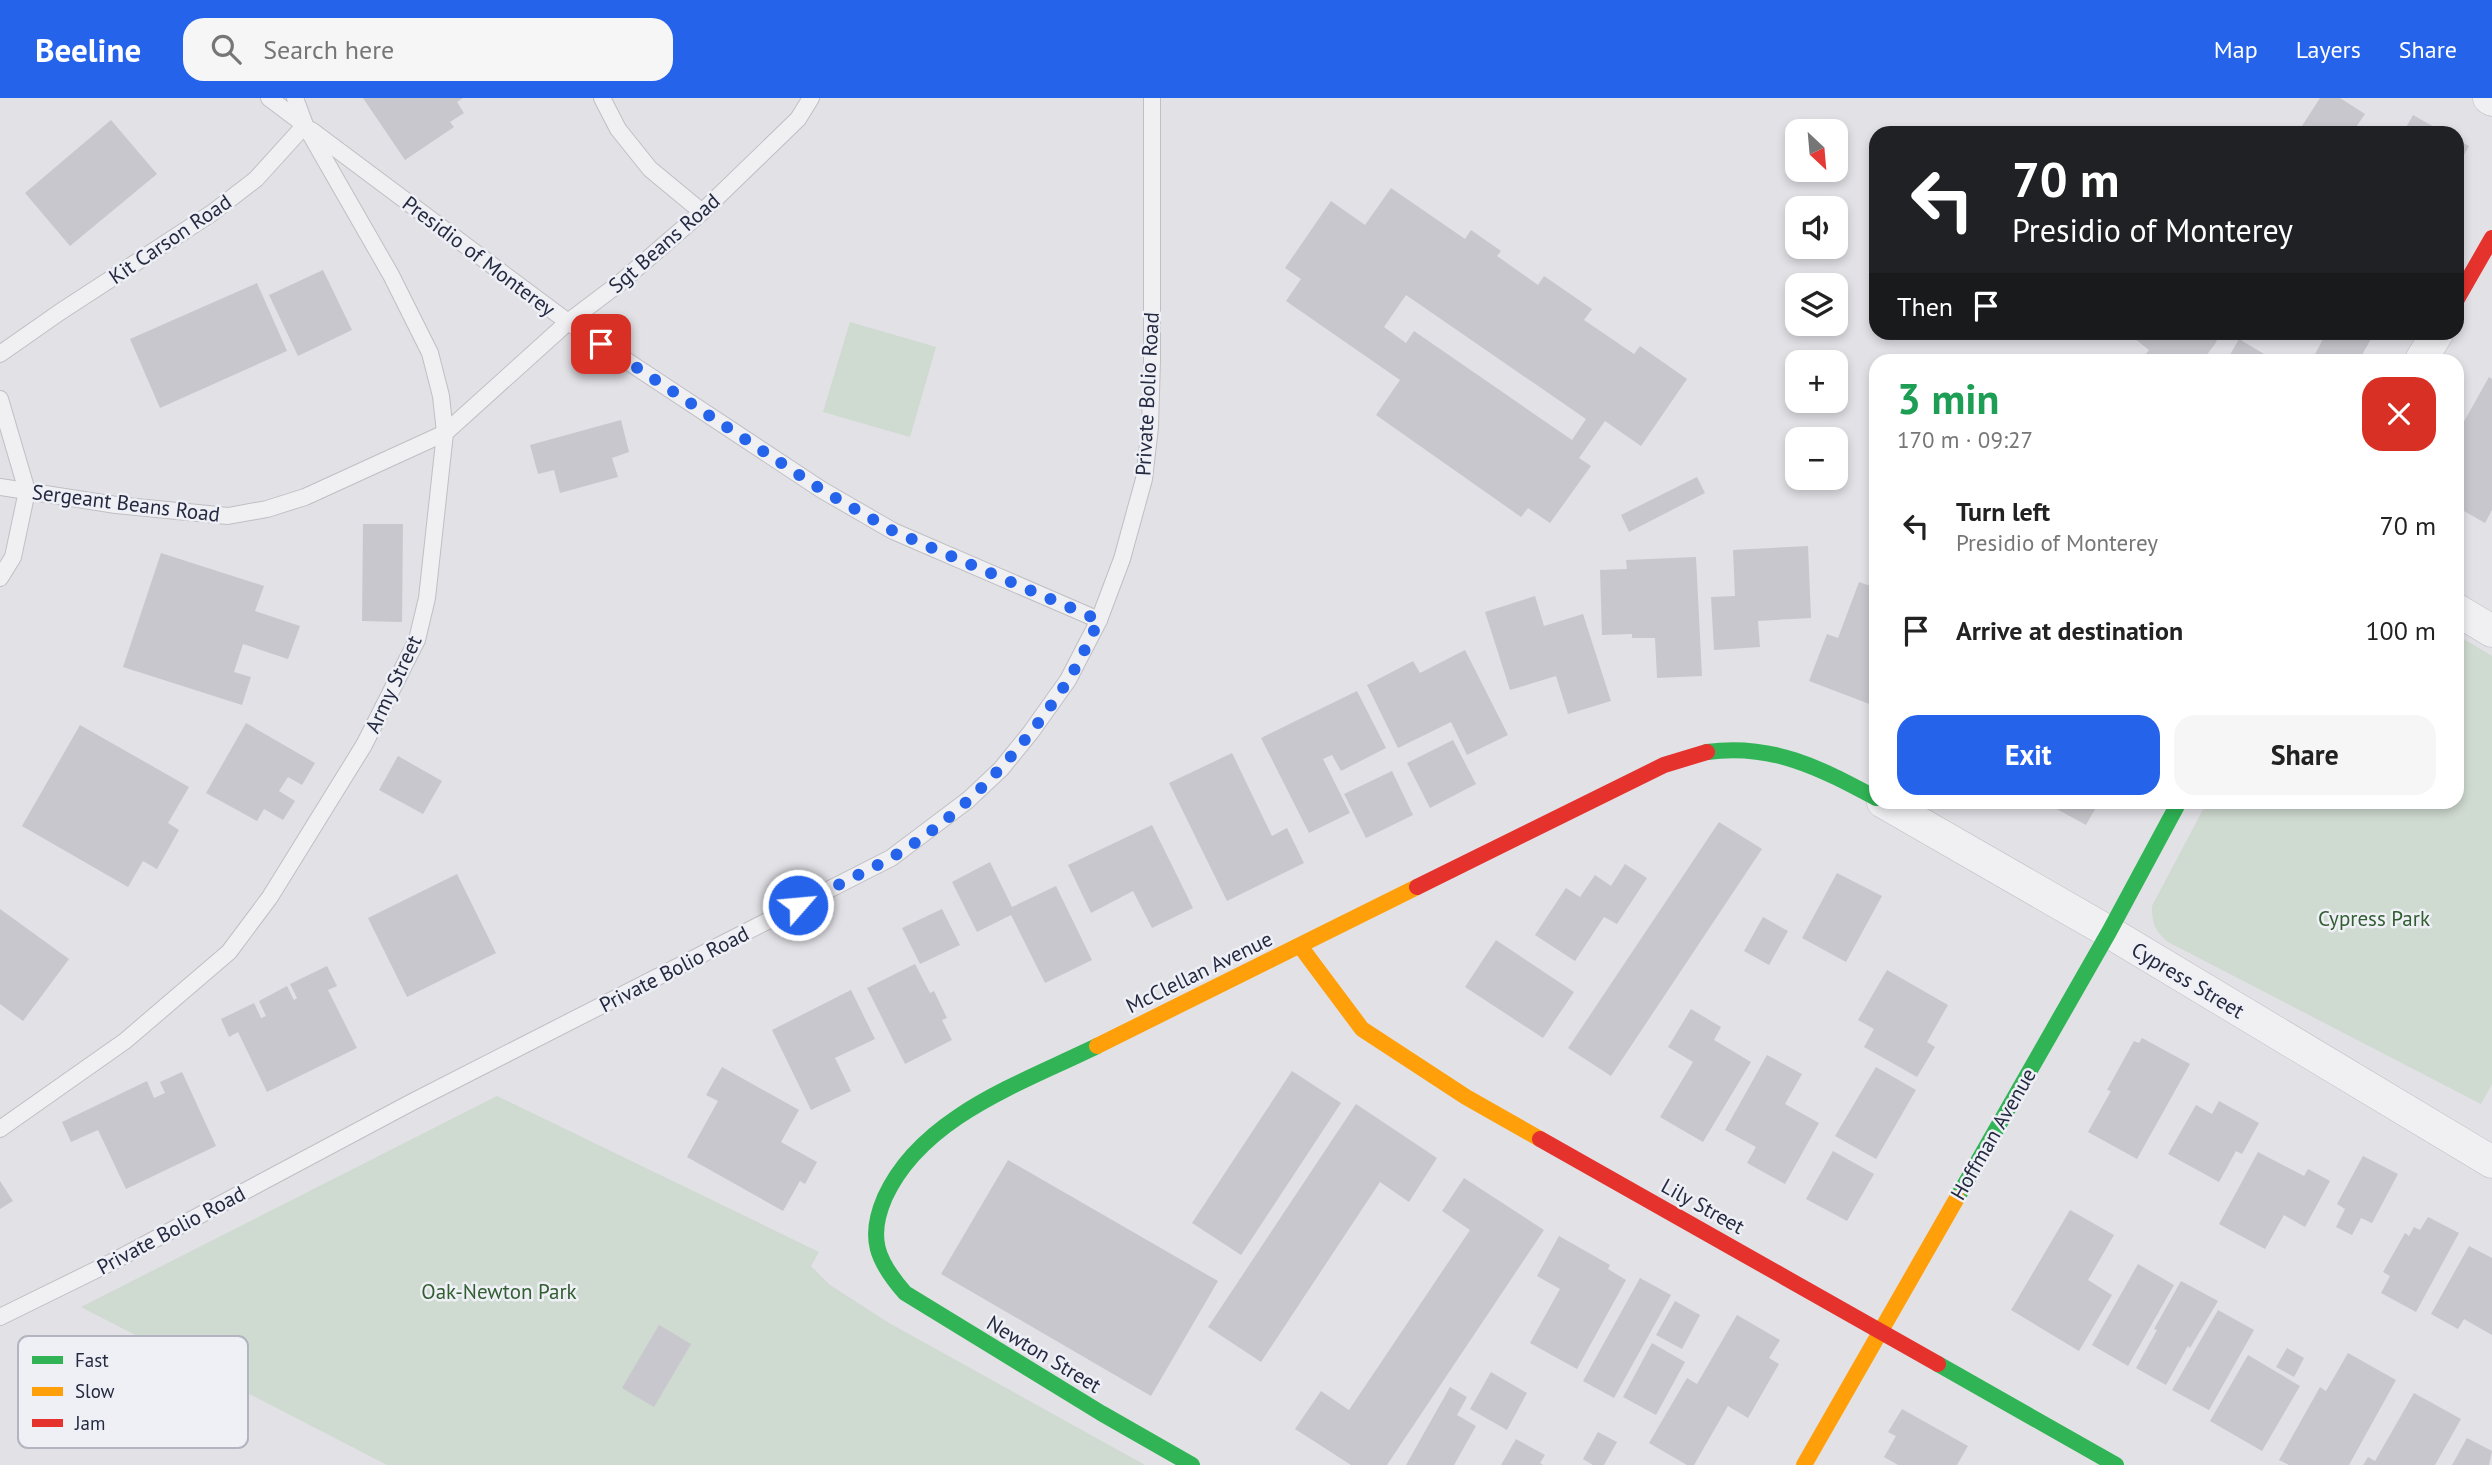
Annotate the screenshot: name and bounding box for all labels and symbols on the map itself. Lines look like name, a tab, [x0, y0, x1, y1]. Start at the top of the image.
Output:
north arrow	[1785, 119, 1848, 182]
street label: Sgt Beans Road	[603, 187, 725, 299]
street label: Kit Carson Road	[104, 188, 236, 290]
street label: Presidio of Monterey	[397, 190, 561, 322]
street label: Private Bolio Road	[1129, 311, 1165, 477]
pin	[571, 314, 631, 374]
street label: Sergeant Beans Road	[30, 478, 222, 528]
street label: Army Street	[359, 631, 427, 737]
position arrow	[761, 868, 835, 942]
park label: Cypress Park	[2318, 905, 2430, 932]
street label: Private Bolio Road	[595, 920, 753, 1018]
street label: McClellan Avenue	[1121, 925, 1277, 1019]
street label: Cypress Street	[2127, 936, 2249, 1024]
street label: Hoffman Avenue	[1944, 1063, 2042, 1205]
street label: Lily Street	[1657, 1172, 1749, 1240]
street label: Private Bolio Road	[92, 1180, 250, 1280]
park label: Oak-Newton Park	[421, 1278, 577, 1305]
street label: Newton Street	[982, 1309, 1106, 1399]
legend	[18, 1336, 248, 1448]
text: Fast	[75, 1348, 109, 1372]
text: Slow	[75, 1379, 115, 1403]
text: Jam	[74, 1411, 105, 1435]

